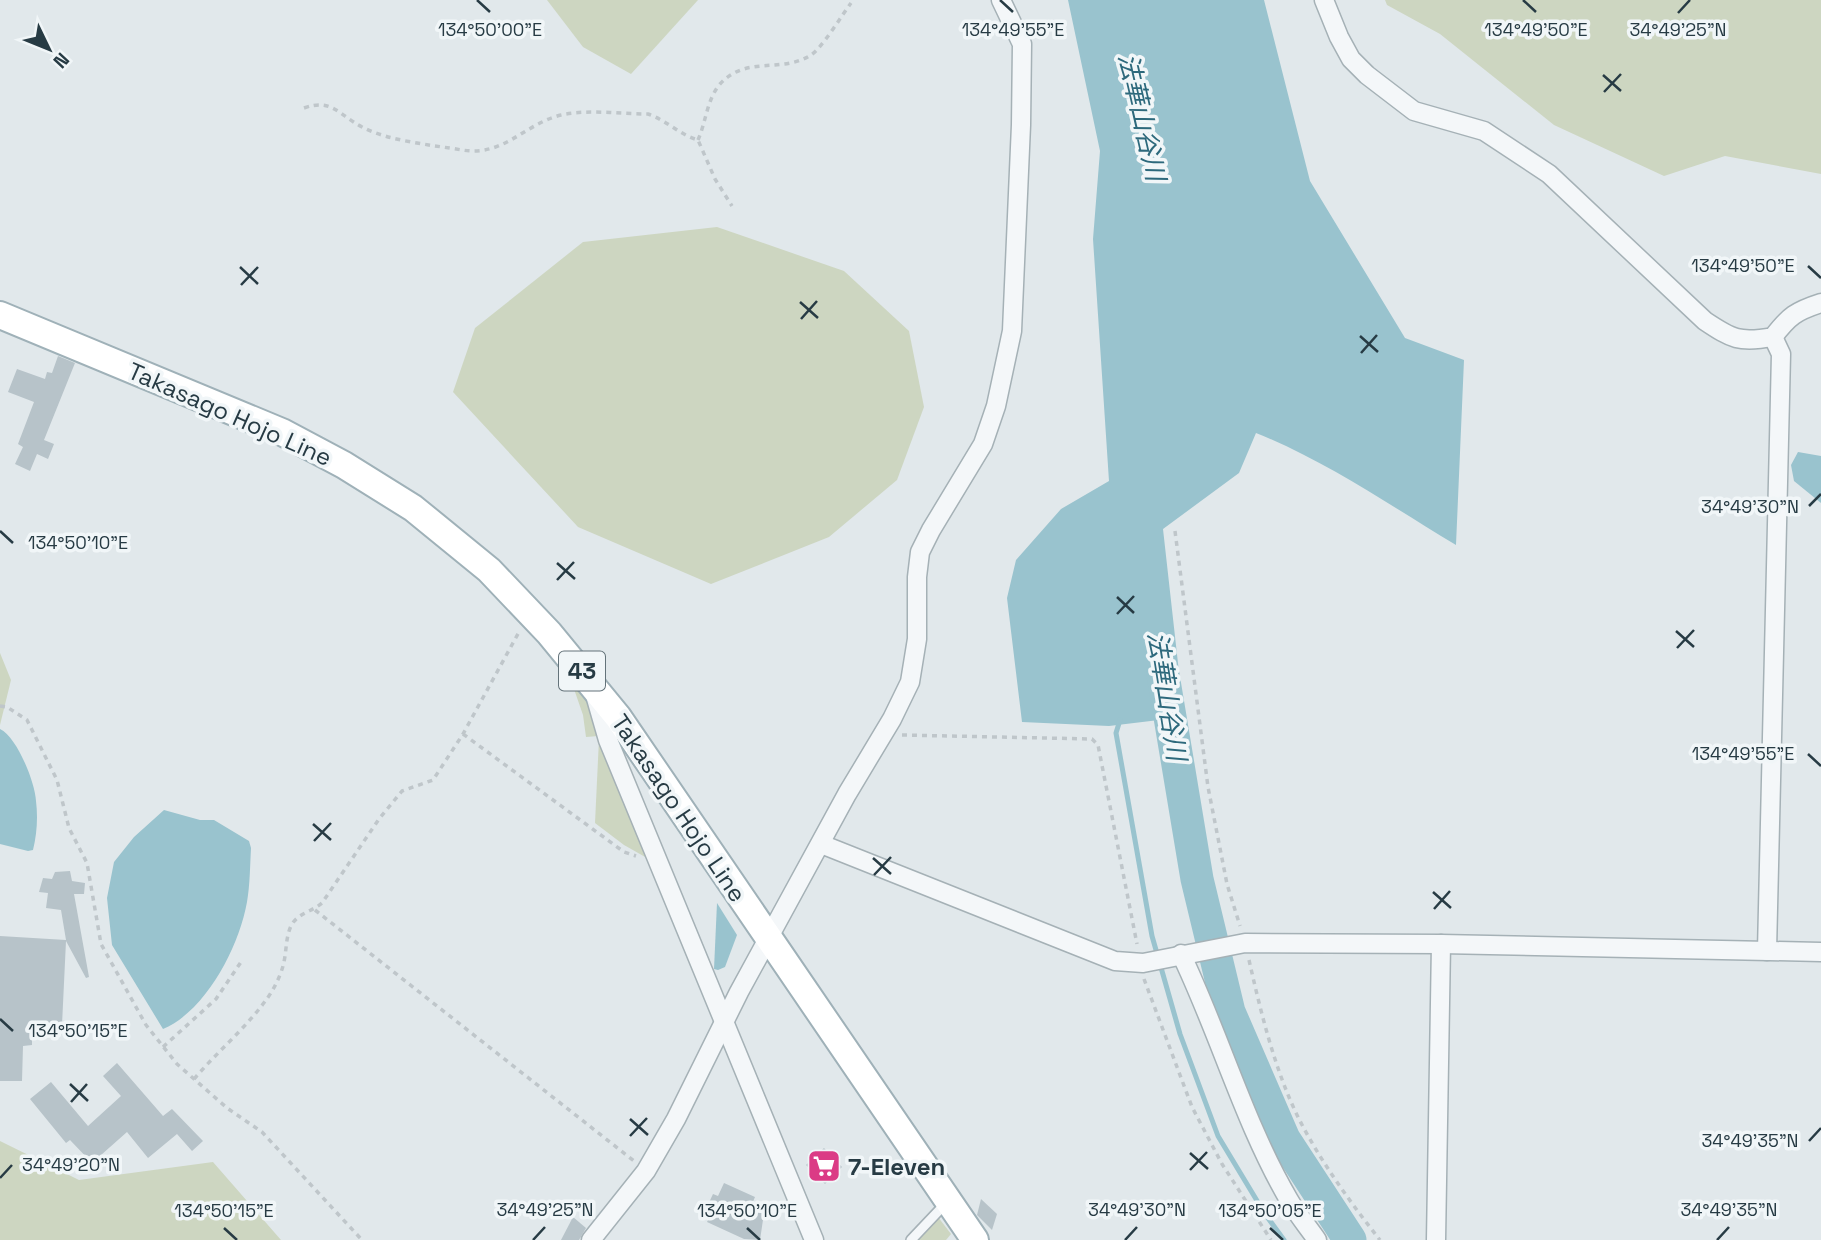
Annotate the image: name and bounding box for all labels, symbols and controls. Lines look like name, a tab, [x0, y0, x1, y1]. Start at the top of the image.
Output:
north arrow	[14, 14, 84, 84]
text: 134°50'00"E	[438, 18, 542, 41]
text: 134°49'55"E	[962, 18, 1064, 41]
text: 134°49'50"E	[1484, 18, 1588, 41]
text: 34°49'25"N	[1629, 18, 1727, 41]
text: N	[48, 47, 75, 73]
water label: 法華山谷川	[1111, 50, 1174, 187]
text: 134°49'50"E	[1691, 254, 1795, 277]
street label: Takasago Hojo Line	[123, 355, 337, 473]
text: 34°49'30"N	[1701, 495, 1799, 518]
text: 134°50'10"E	[28, 531, 128, 554]
water label: 法華山谷川	[1140, 629, 1194, 766]
road number: 43	[559, 652, 605, 691]
street label: Takasago Hojo Line	[605, 708, 753, 908]
text: 134°49'55"E	[1692, 742, 1794, 765]
text: 134°50'15"E	[28, 1019, 128, 1042]
text: 34°49'35"N	[1701, 1129, 1799, 1152]
supermarket icon: 7-Eleven	[805, 1147, 843, 1185]
place label: 7-Eleven	[848, 1151, 945, 1182]
text: 34°49'20"N	[22, 1153, 120, 1176]
text: 34°49'25"N	[496, 1198, 594, 1221]
text: 34°49'30"N	[1088, 1198, 1186, 1221]
text: 34°49'35"N	[1680, 1198, 1778, 1221]
text: 134°50'15"E	[174, 1199, 274, 1222]
text: 134°50'10"E	[697, 1199, 797, 1222]
text: 134°50'05"E	[1218, 1199, 1322, 1222]

